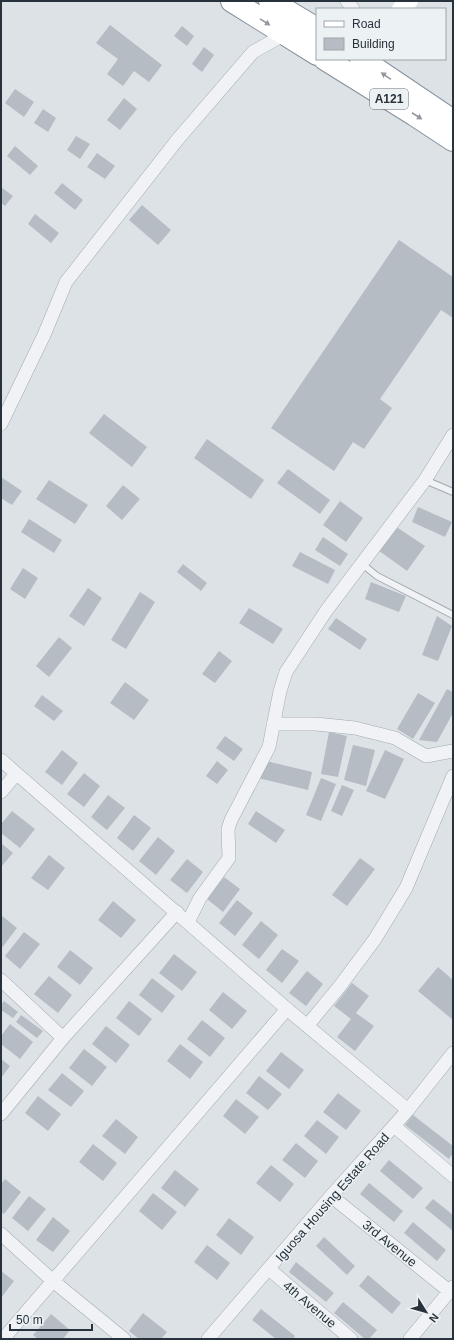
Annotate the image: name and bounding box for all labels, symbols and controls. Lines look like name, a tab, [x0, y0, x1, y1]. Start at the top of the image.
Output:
legend	[316, 8, 446, 60]
text: Road	[352, 17, 381, 31]
one-way arrow	[259, 18, 271, 25]
text: Building	[352, 37, 395, 51]
one-way arrow	[380, 72, 391, 80]
road number: A121	[370, 89, 408, 109]
one-way arrow	[412, 113, 423, 120]
street label: Iguosa Housing Estate Road	[272, 1130, 392, 1265]
street label: 3rd Avenue	[359, 1217, 420, 1270]
street label: 4th Avenue	[280, 1278, 339, 1331]
north arrow	[406, 1292, 446, 1332]
scale bar	[10, 1306, 92, 1332]
text: N	[427, 1311, 441, 1325]
text: 50 m	[16, 1313, 43, 1327]

